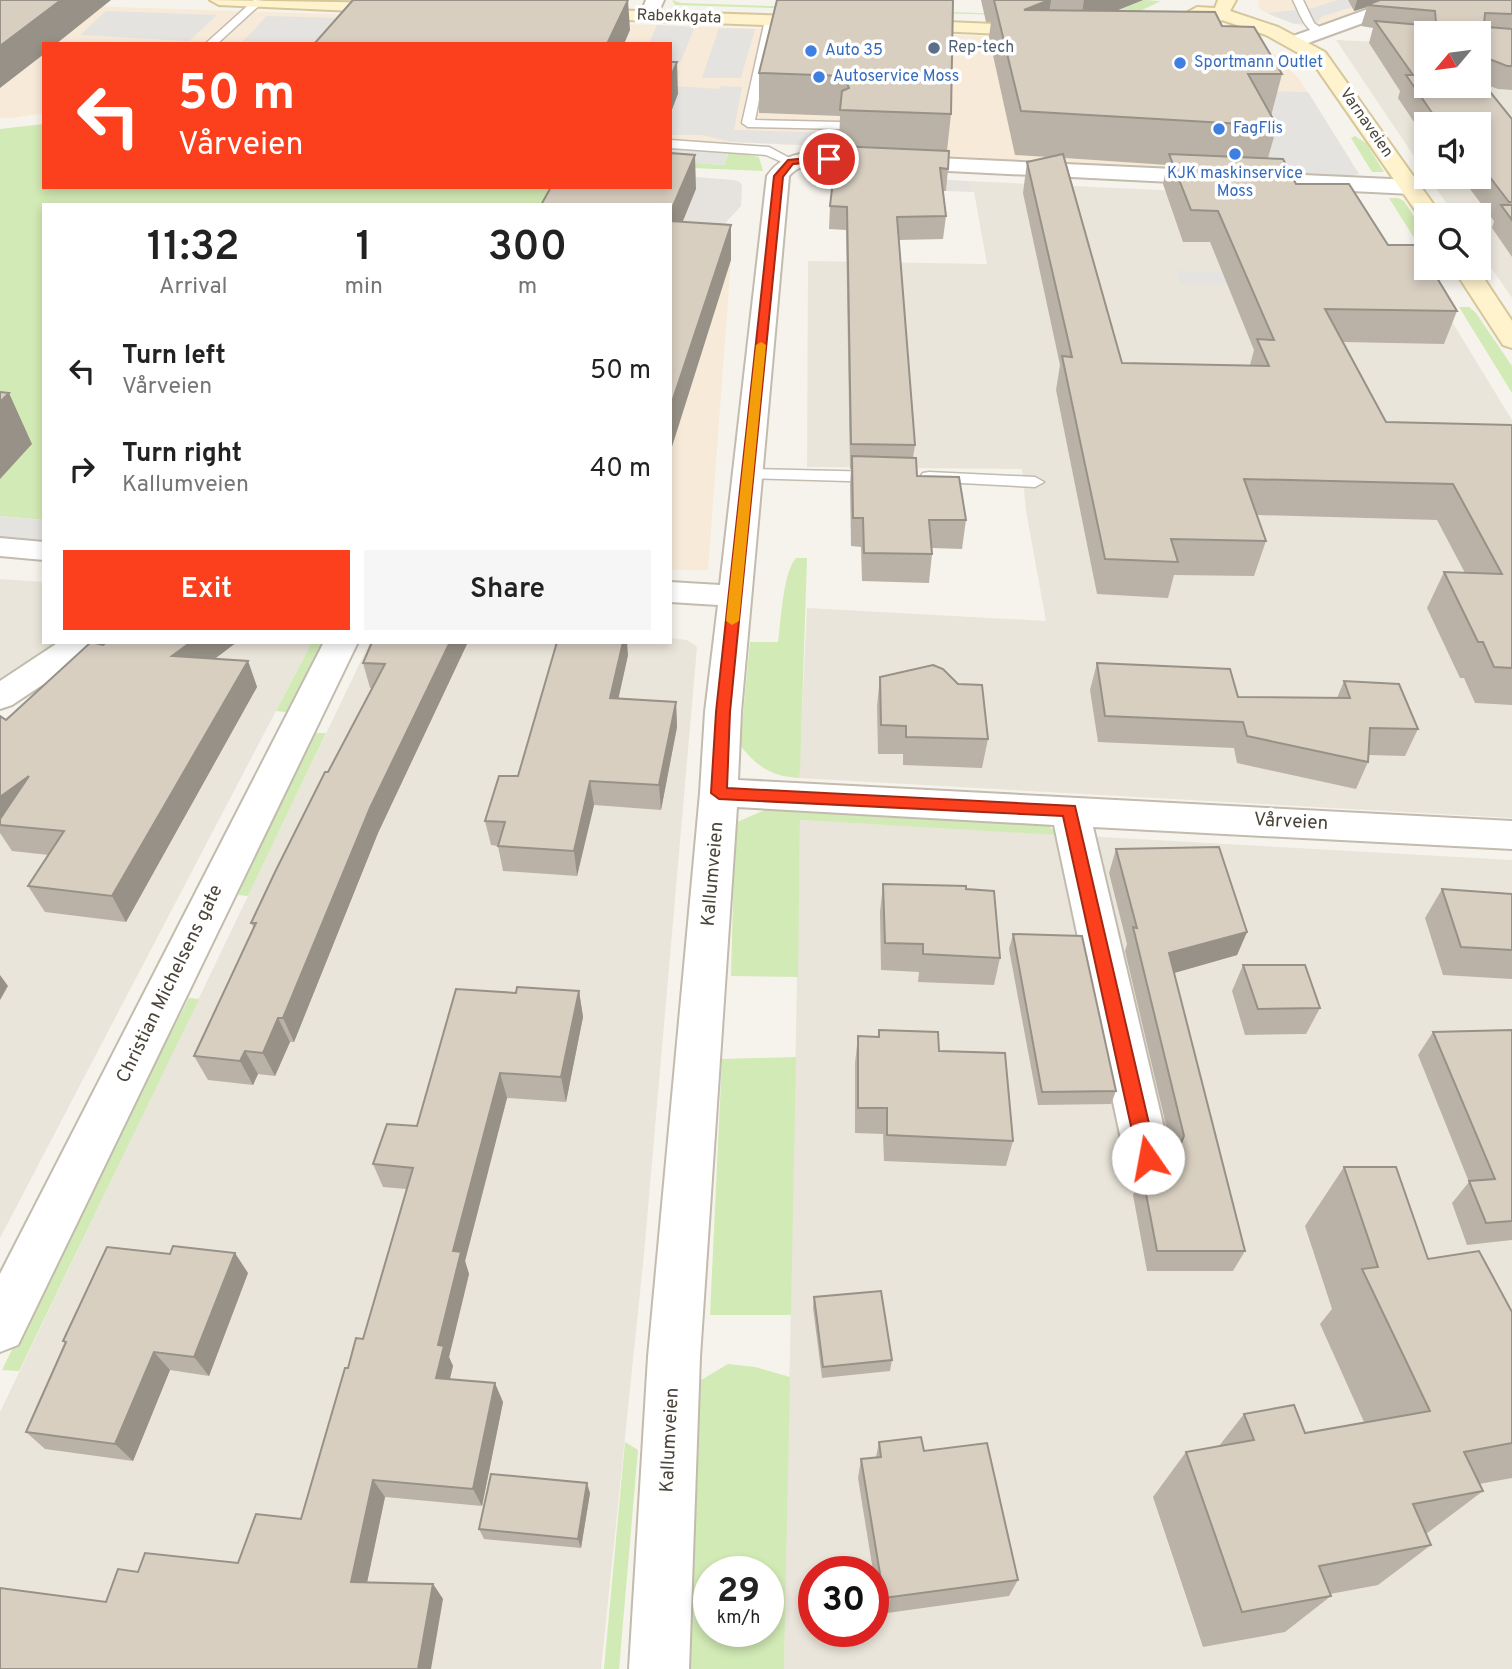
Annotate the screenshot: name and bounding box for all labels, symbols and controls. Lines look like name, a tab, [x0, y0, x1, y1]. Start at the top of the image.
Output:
street label: Rabekkgata	[636, 6, 722, 28]
north arrow	[1414, 21, 1491, 98]
map controls	[1414, 21, 1491, 280]
place label: Rep-tech	[948, 38, 1014, 58]
marker: Rep-tech	[926, 40, 942, 56]
place label: Auto 35	[825, 41, 883, 61]
marker: Auto 35	[803, 43, 819, 59]
place label: Sportmann Outlet	[1194, 53, 1323, 73]
marker: Sportmann Outlet	[1172, 55, 1188, 71]
text: 50 m	[178, 65, 295, 127]
place label: Autoservice Moss	[833, 67, 959, 87]
marker: Autoservice Moss	[811, 69, 827, 85]
icon: left	[63, 70, 154, 161]
street label: Varnaveien	[1335, 84, 1397, 162]
button: sound	[1414, 112, 1491, 189]
place label: FagFlis	[1233, 119, 1283, 139]
marker: FagFlis	[1211, 121, 1227, 137]
text: Vårveien	[178, 126, 304, 166]
pin	[799, 129, 859, 189]
icon: arrive	[810, 140, 848, 178]
marker: KJK maskinservice Moss	[1227, 146, 1243, 162]
place label: KJK maskinservice Moss	[1167, 164, 1303, 202]
button: search	[1414, 203, 1491, 280]
text: 11:32	[147, 222, 240, 275]
text: 1	[355, 222, 372, 275]
text: 300	[488, 222, 567, 275]
text: Arrival	[159, 273, 228, 302]
text: min	[345, 273, 383, 302]
text: m	[518, 273, 537, 302]
text: Turn left	[122, 340, 226, 373]
icon: left	[63, 352, 101, 390]
text: 50 m	[590, 355, 651, 388]
text: Vårveien	[122, 373, 212, 402]
text: Turn right	[122, 438, 242, 471]
icon: right	[63, 450, 101, 488]
text: 40 m	[590, 453, 651, 486]
text: Kallumveien	[122, 471, 249, 500]
button: Exit	[63, 550, 350, 630]
button: Share	[364, 550, 651, 630]
street label: Vårveien	[1253, 808, 1329, 836]
street label: Kallumveien	[696, 821, 730, 927]
street label: Christian Michelsens gate	[111, 881, 229, 1087]
position arrow	[1111, 1121, 1185, 1195]
street label: Kallumveien	[655, 1387, 685, 1493]
speed limit sign: 30	[798, 1556, 889, 1647]
text: 29	[717, 1570, 760, 1614]
text: km/h	[717, 1607, 760, 1630]

